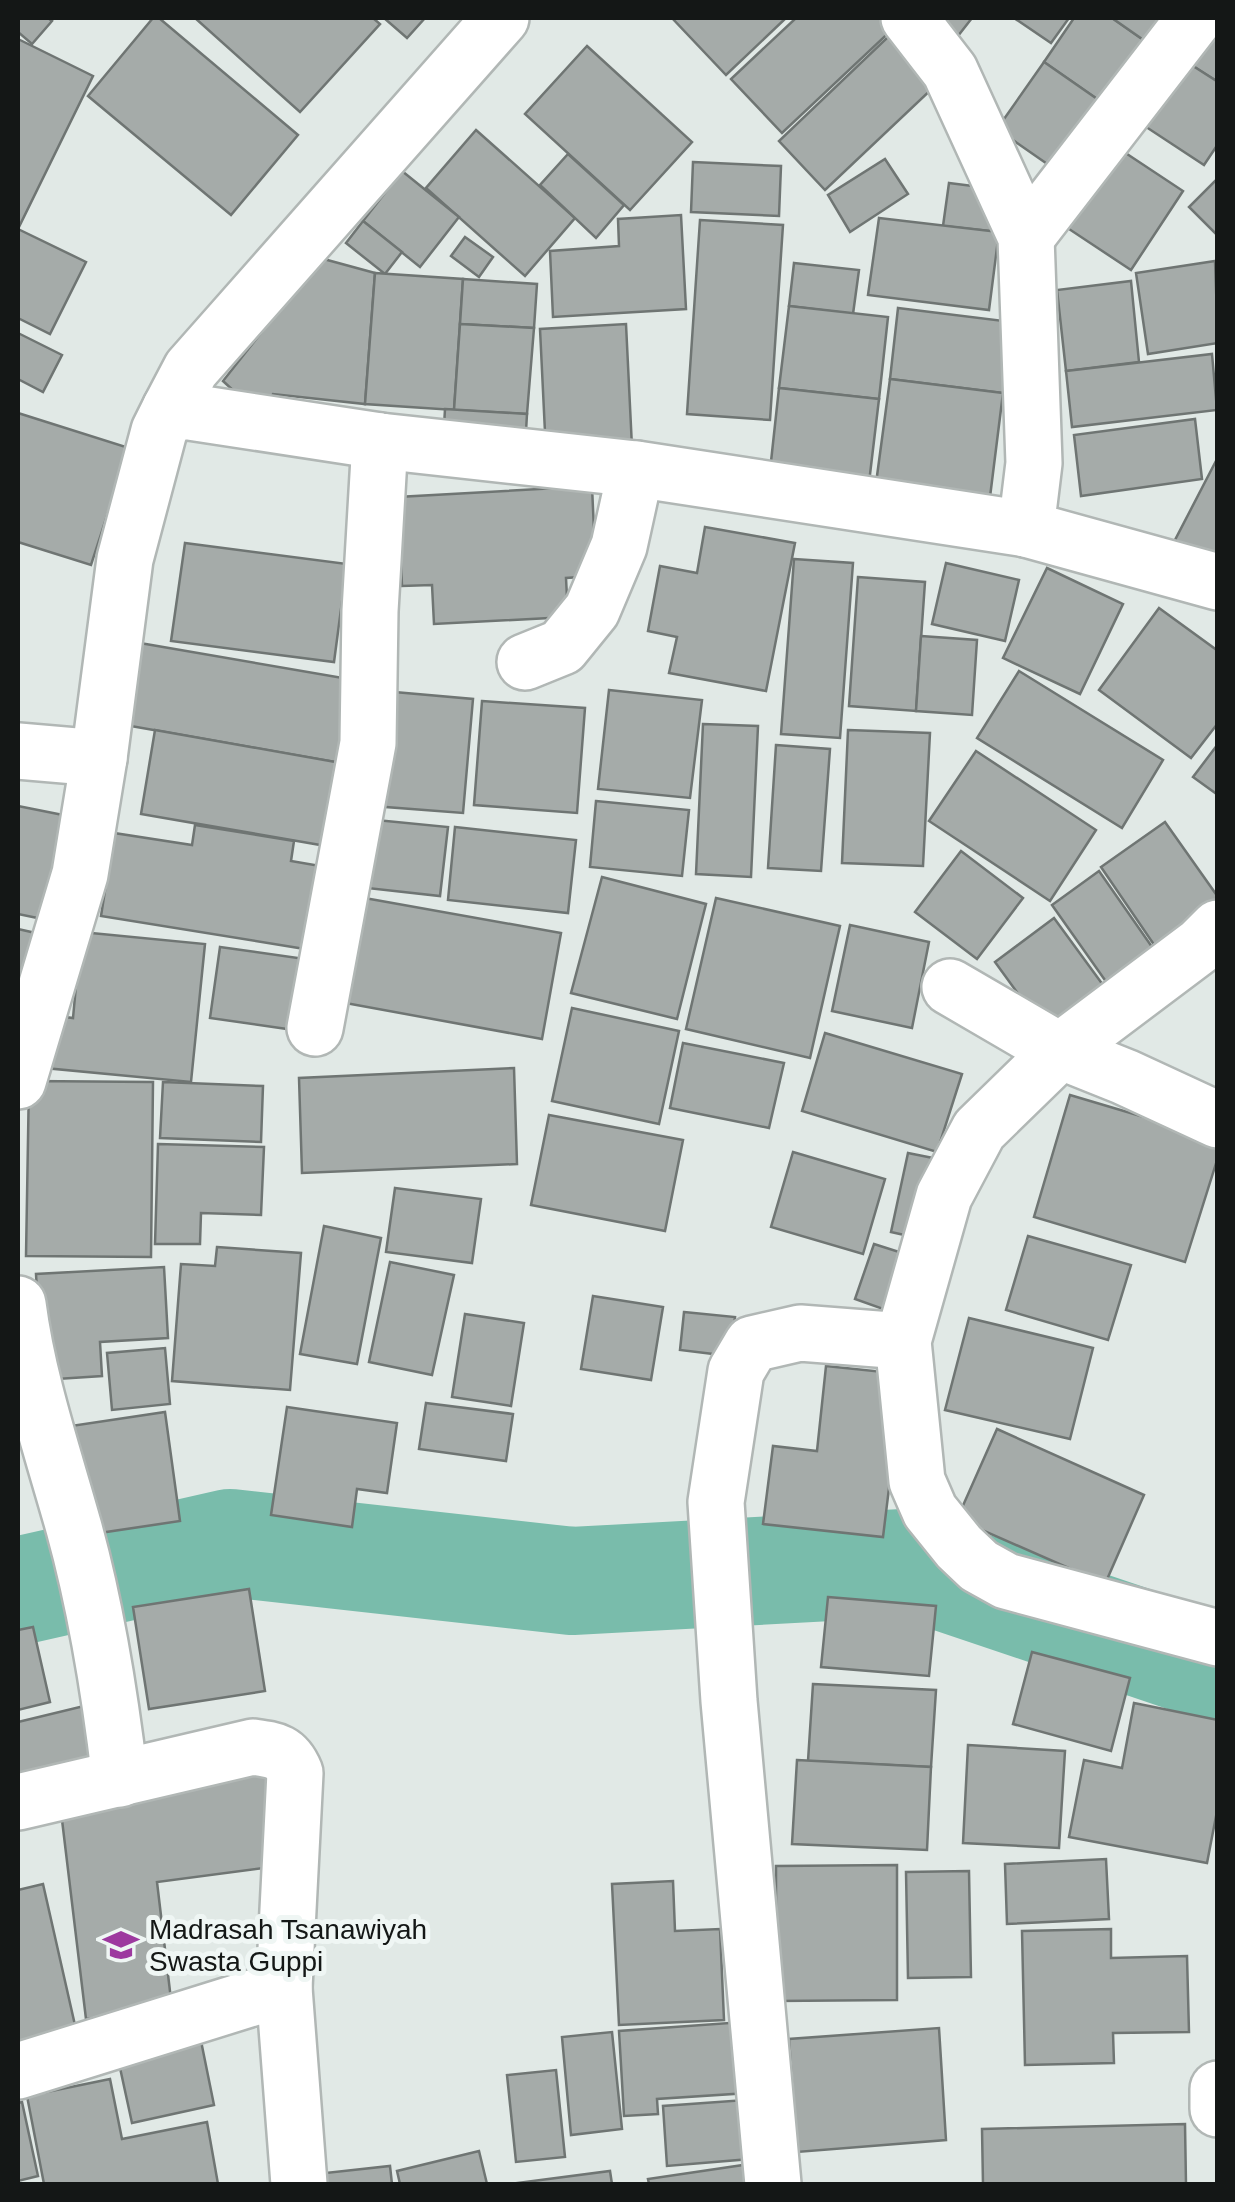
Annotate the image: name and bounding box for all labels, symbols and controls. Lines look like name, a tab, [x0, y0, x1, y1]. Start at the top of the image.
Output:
place label: Madrasah Tsanawiyah Swasta Guppi	[149, 1914, 427, 1977]
school or university icon: Madrasah Tsanawiyah Swasta Guppi	[102, 1926, 140, 1964]

